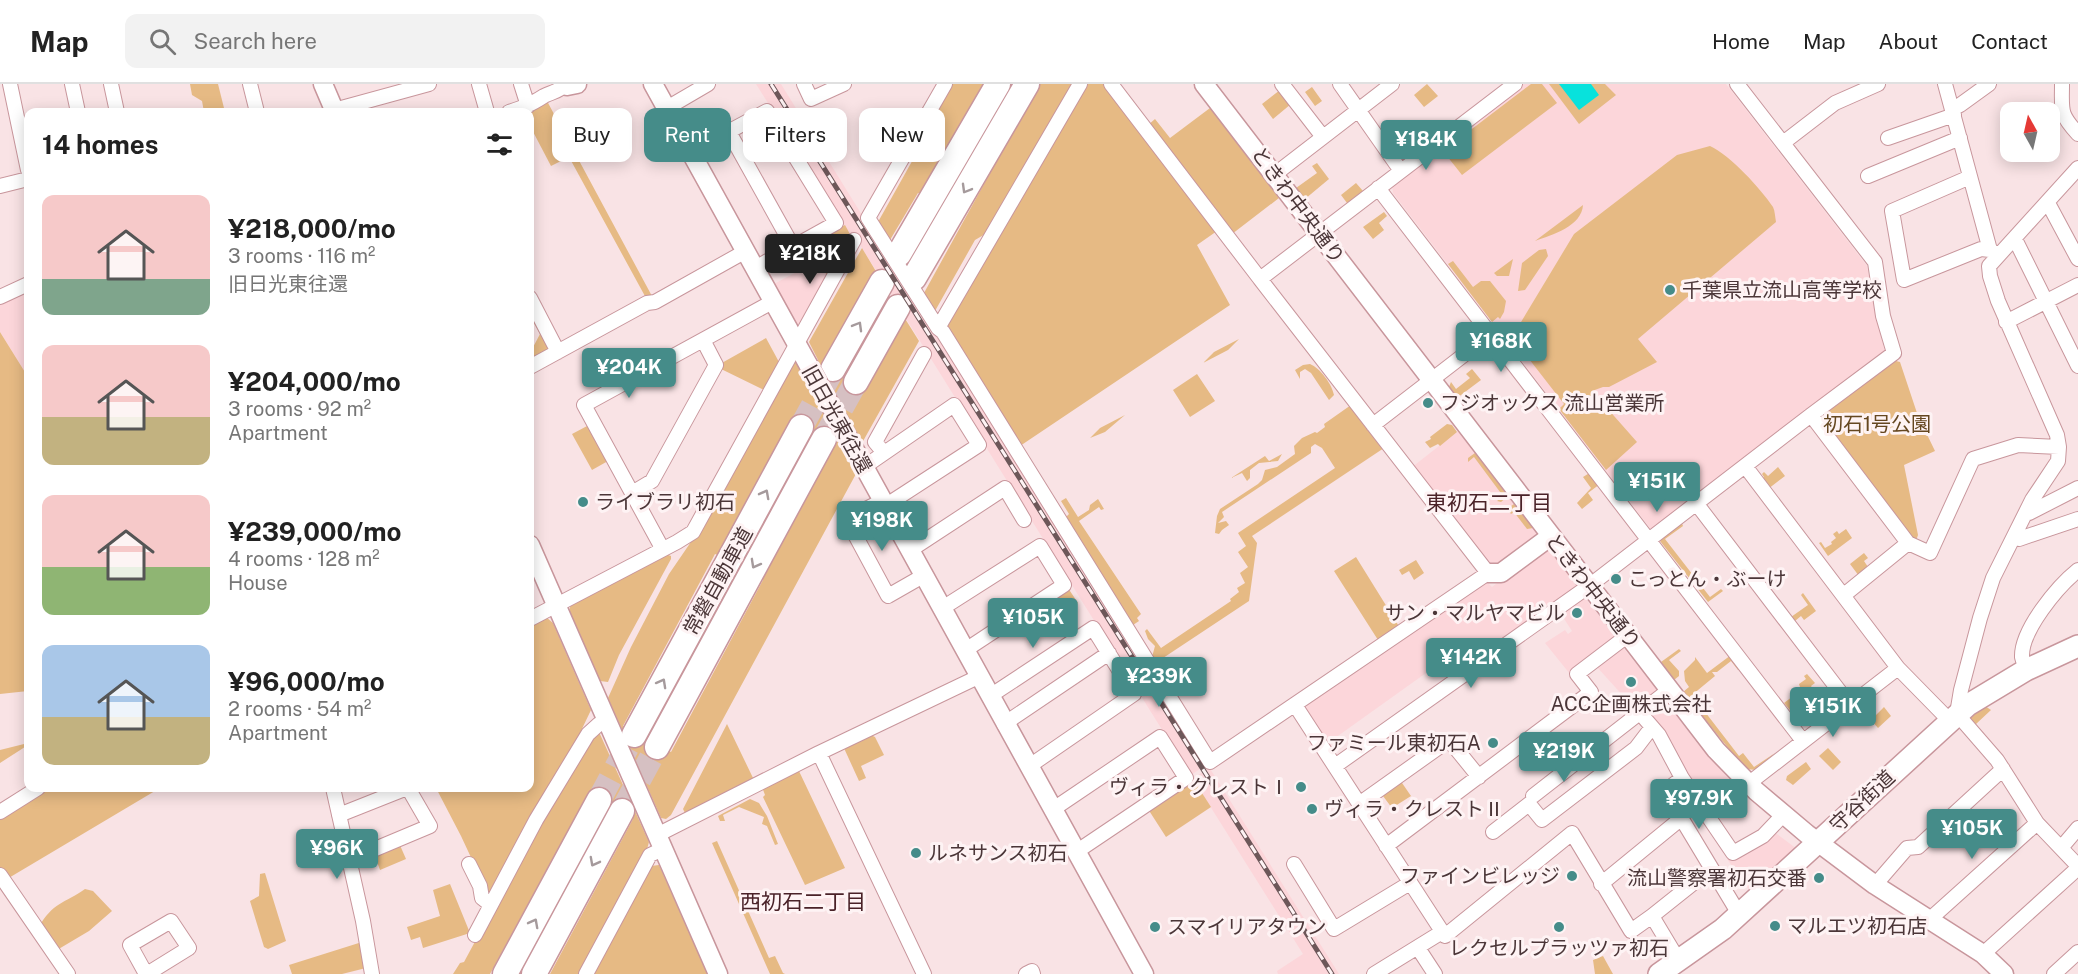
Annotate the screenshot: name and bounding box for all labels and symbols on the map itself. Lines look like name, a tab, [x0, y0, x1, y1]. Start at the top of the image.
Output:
north arrow	[2000, 102, 2060, 162]
pin: ¥184K	[1384, 120, 1468, 171]
street label: ときわ中央通り	[1246, 142, 1350, 268]
one-way arrow	[961, 183, 973, 193]
pin: ¥218K	[768, 234, 852, 285]
place label: 千葉県立流山高等学校	[1682, 278, 1882, 302]
marker: 千葉県立流山高等学校	[1663, 283, 1677, 297]
one-way arrow	[850, 322, 862, 332]
pin: ¥168K	[1459, 322, 1543, 373]
pin: ¥204K	[587, 348, 671, 399]
street label: 旧日光東往還	[797, 361, 877, 477]
place label: フジオックス 流山営業所	[1440, 391, 1664, 415]
marker: フジオックス 流山営業所	[1421, 396, 1435, 410]
park label: 初石1号公園	[1823, 412, 1931, 436]
pin: ¥151K	[1615, 462, 1699, 513]
one-way arrow	[758, 489, 769, 500]
place label: ライブラリ初石	[595, 490, 735, 514]
district label: 東初石二丁目	[1426, 490, 1552, 515]
marker: ライブラリ初石	[576, 495, 590, 509]
pin: ¥198K	[840, 501, 924, 552]
street label: 常磐自動車道	[678, 523, 758, 639]
street label: ときわ中央通り	[1540, 528, 1646, 654]
one-way arrow	[751, 557, 762, 568]
place label: こっとん・ぶーけ	[1628, 567, 1787, 591]
marker: こっとん・ぶーけ	[1609, 572, 1623, 586]
pin: ¥105K	[991, 598, 1075, 649]
place label: サン・マルヤマビル	[1385, 601, 1565, 625]
marker: サン・マルヤマビル	[1570, 606, 1584, 620]
pin: ¥142K	[1429, 638, 1513, 689]
pin: ¥239K	[1117, 657, 1201, 708]
marker: ACC企画株式会社	[1624, 675, 1638, 689]
one-way arrow	[655, 679, 666, 690]
pin: ¥151K	[1791, 687, 1875, 738]
place label: ACC企画株式会社	[1550, 692, 1712, 716]
place label: ファミール東初石A	[1307, 731, 1481, 755]
pin: ¥219K	[1522, 732, 1606, 783]
marker: ファミール東初石A	[1486, 736, 1500, 750]
street label: 守谷街道	[1825, 765, 1899, 837]
place label: ヴィラ・クレストⅠ	[1109, 775, 1289, 799]
pin: ¥97.9K	[1650, 779, 1748, 830]
marker: ヴィラ・クレストⅠ	[1294, 780, 1308, 794]
place label: ヴィラ・クレストⅡ	[1324, 797, 1504, 821]
marker: ヴィラ・クレストⅡ	[1305, 802, 1319, 816]
pin: ¥105K	[1930, 809, 2014, 860]
pin: ¥96K	[301, 829, 373, 880]
place label: ルネサンス初石	[928, 841, 1068, 865]
marker: ルネサンス初石	[909, 846, 923, 860]
one-way arrow	[590, 856, 601, 867]
place label: ファインビレッジ	[1400, 864, 1560, 888]
place label: 流山警察署初石交番	[1627, 866, 1807, 890]
marker: ファインビレッジ	[1565, 869, 1579, 883]
marker: 流山警察署初石交番	[1812, 871, 1826, 885]
district label: 西初石二丁目	[740, 889, 866, 914]
place label: マルエツ初石店	[1787, 914, 1927, 938]
place label: スマイリアタウン	[1167, 915, 1326, 939]
one-way arrow	[527, 919, 538, 929]
marker: マルエツ初石店	[1768, 919, 1782, 933]
marker: スマイリアタウン	[1148, 920, 1162, 934]
marker: レクセルプラッツァ初石	[1552, 920, 1566, 934]
place label: レクセルプラッツァ初石	[1449, 936, 1669, 960]

